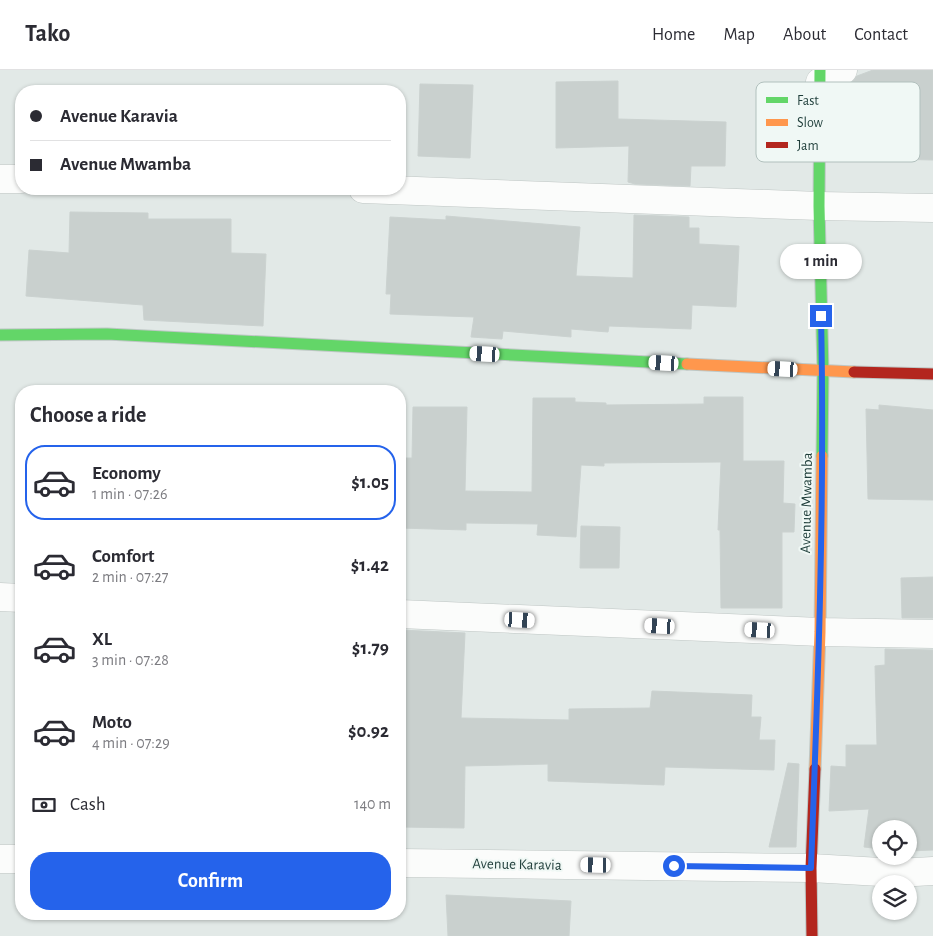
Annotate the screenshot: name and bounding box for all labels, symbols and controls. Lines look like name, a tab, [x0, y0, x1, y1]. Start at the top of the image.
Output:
text: Tako	[25, 22, 70, 46]
text: Home	[652, 26, 695, 44]
text: Map	[723, 26, 755, 44]
text: About	[783, 26, 826, 44]
text: Contact	[854, 26, 908, 44]
legend	[756, 82, 920, 162]
text: Fast	[797, 94, 819, 108]
text: Avenue Karavia	[60, 107, 178, 126]
text: Slow	[797, 116, 824, 130]
text: Jam	[797, 139, 819, 153]
text: Avenue Mwamba	[60, 155, 191, 174]
callout: 1 min	[780, 244, 862, 278]
text: 1 min	[804, 253, 838, 269]
route end	[810, 305, 832, 327]
car	[469, 346, 500, 362]
car	[648, 355, 679, 371]
car	[767, 361, 798, 377]
text: Choose a ride	[30, 404, 146, 426]
street label: Avenue Mwamba	[798, 452, 815, 554]
icon: car	[32, 460, 77, 505]
text: Economy	[92, 464, 161, 483]
text: $1.05	[351, 473, 389, 492]
text: 1 min · 07:26	[92, 486, 168, 502]
icon: car	[32, 543, 77, 588]
text: Comfort	[92, 547, 154, 566]
text: $1.42	[351, 556, 389, 575]
text: 2 min · 07:27	[92, 569, 169, 585]
car	[504, 612, 535, 628]
car	[644, 618, 675, 634]
car	[744, 622, 775, 638]
icon: car	[32, 626, 77, 671]
text: XL	[92, 630, 112, 649]
text: $1.79	[352, 639, 389, 658]
text: 3 min · 07:28	[92, 652, 169, 668]
icon: car	[32, 709, 77, 754]
text: Moto	[92, 713, 132, 732]
text: $0.92	[348, 722, 389, 741]
text: 4 min · 07:29	[92, 735, 170, 751]
icon: cash	[30, 791, 58, 819]
text: Cash	[70, 795, 106, 814]
text: 140 m	[354, 796, 391, 812]
map controls	[872, 820, 917, 920]
button: locate	[872, 820, 917, 865]
button: Confirm	[30, 852, 391, 910]
route start	[663, 855, 685, 877]
street label: Avenue Karavia	[472, 856, 562, 873]
car	[580, 857, 611, 873]
button: layers	[872, 875, 917, 920]

